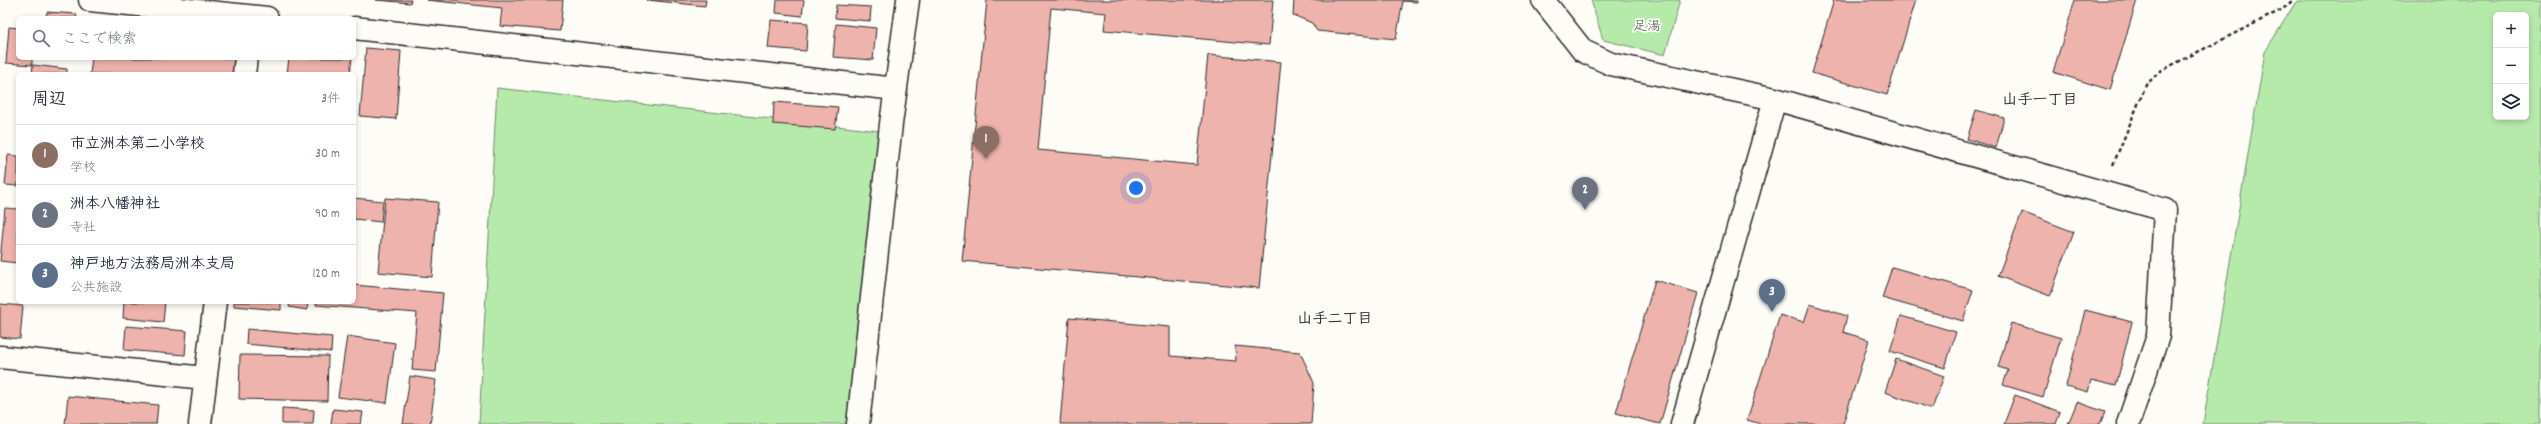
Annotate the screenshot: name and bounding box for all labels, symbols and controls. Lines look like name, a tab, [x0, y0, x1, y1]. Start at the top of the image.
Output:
map controls	[2493, 12, 2529, 120]
button: +	[2493, 12, 2529, 48]
search box	[16, 16, 356, 60]
park label: 足湯	[1633, 17, 1661, 37]
icon: search	[30, 27, 52, 49]
text: ここで検索	[62, 29, 137, 51]
button: −	[2493, 48, 2529, 84]
button: layers	[2493, 84, 2529, 120]
text: 周辺	[32, 89, 66, 113]
text: 3件	[321, 90, 340, 109]
district label: 山手一丁目	[2002, 90, 2078, 112]
pin: 1	[973, 126, 999, 159]
text: 市立洲本第二小学校	[70, 134, 205, 156]
text: 1	[44, 145, 46, 164]
text: 30 m	[315, 145, 340, 164]
text: 学校	[70, 159, 96, 178]
pin: 2	[1572, 177, 1598, 210]
your location	[1126, 178, 1146, 198]
text: 洲本八幡神社	[70, 194, 160, 216]
text: 2	[42, 205, 48, 224]
text: 90 m	[315, 205, 340, 224]
text: 寺社	[70, 219, 96, 238]
text: 神戸地方法務局洲本支局	[70, 254, 235, 276]
text: 3	[42, 265, 48, 284]
text: 120 m	[312, 265, 340, 284]
text: 公共施設	[70, 279, 122, 298]
pin: 3	[1759, 279, 1785, 312]
district label: 山手二丁目	[1297, 309, 1373, 331]

